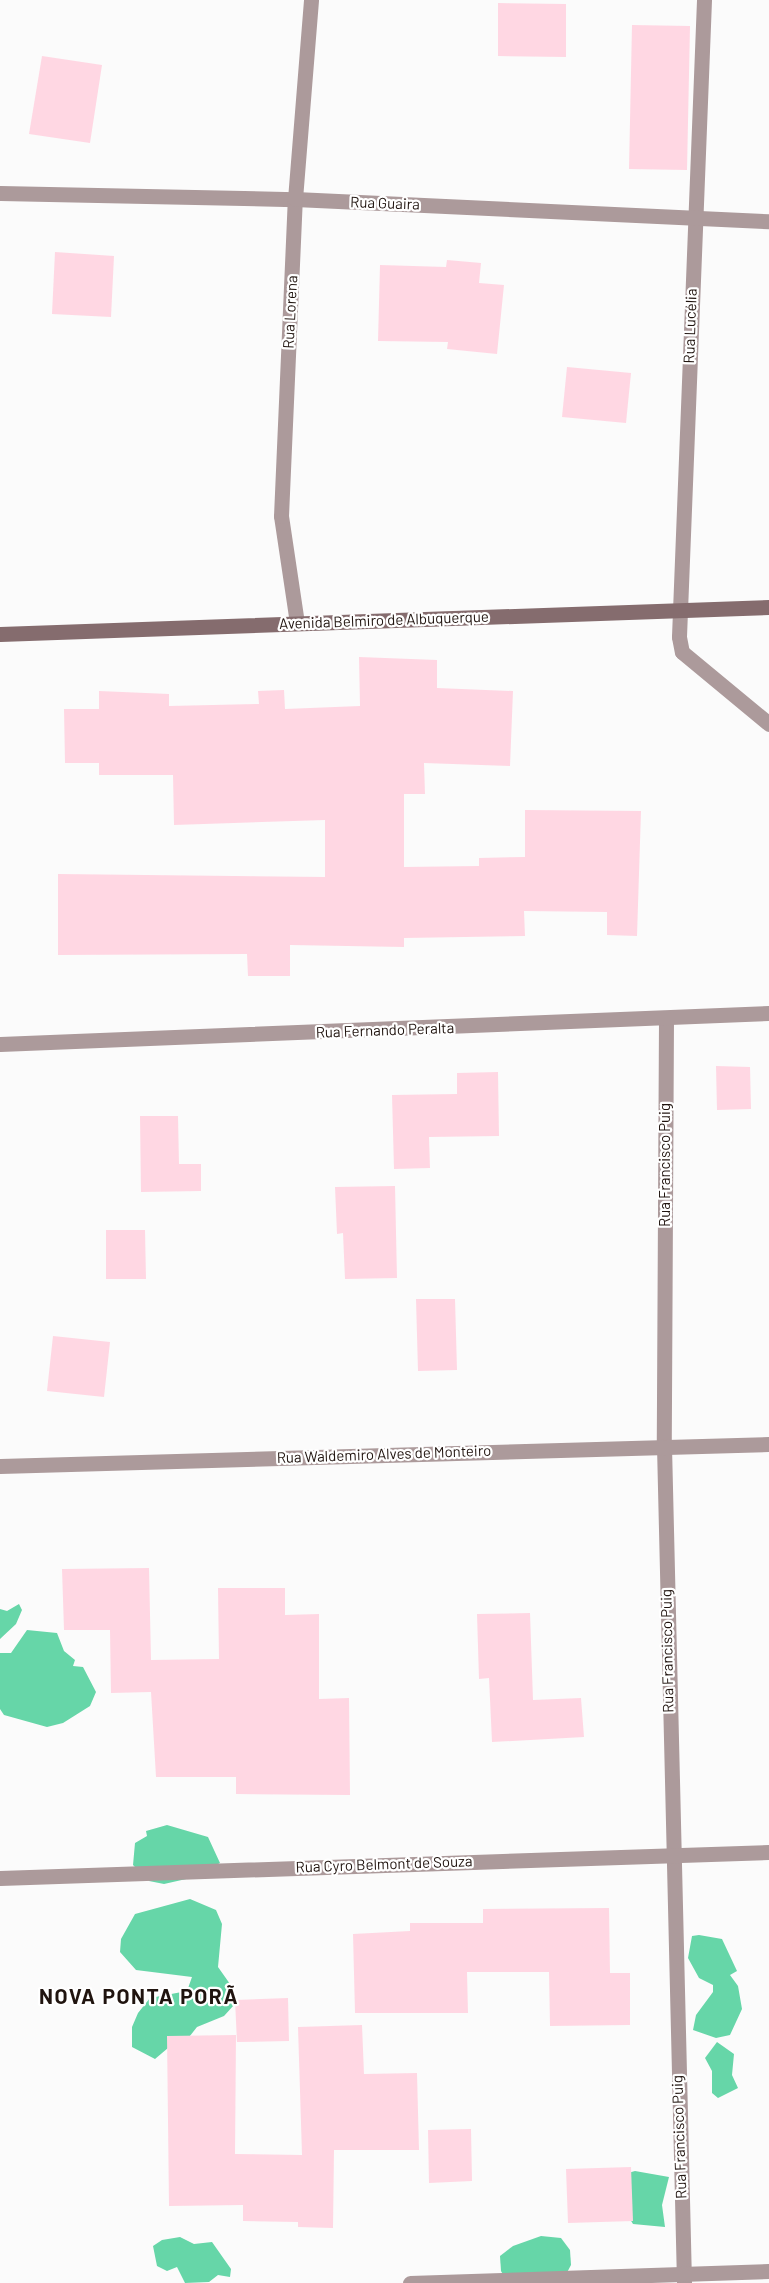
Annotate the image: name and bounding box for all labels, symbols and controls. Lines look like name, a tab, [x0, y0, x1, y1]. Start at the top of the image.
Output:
street label: Rua Guaira	[350, 193, 420, 213]
street label: Rua Lorena	[279, 275, 301, 349]
street label: Rua Lucélia	[680, 288, 700, 364]
street label: Avenida Belmiro de Albuquerque	[279, 607, 489, 633]
street label: Rua Fernando Peralta	[315, 1019, 455, 1041]
street label: Rua Francisco Puig	[656, 1103, 674, 1227]
street label: Rua Waldemiro Alves de Monteiro	[276, 1441, 492, 1467]
street label: Rua Francisco Puig	[657, 1589, 677, 1713]
street label: Rua Cyro Belmont de Souza	[295, 1852, 473, 1876]
district label: NOVA PONTA PORÃ	[39, 1983, 239, 2009]
street label: Rua Francisco Puig	[668, 2075, 690, 2199]

